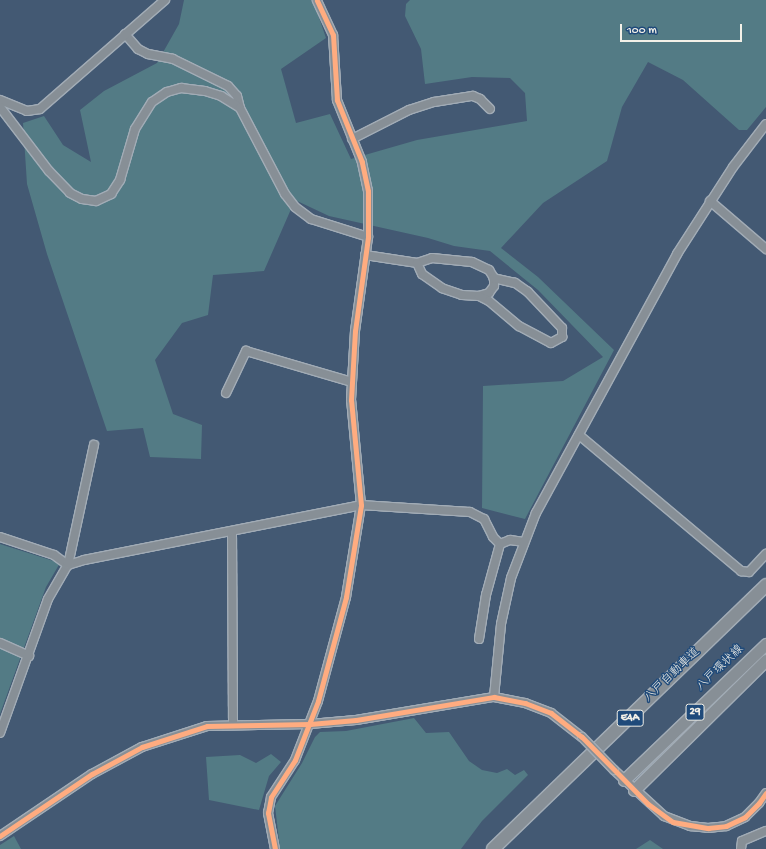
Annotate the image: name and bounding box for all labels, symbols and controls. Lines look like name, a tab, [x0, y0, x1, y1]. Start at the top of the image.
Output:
scale bar	[622, 16, 744, 42]
text: 100 m	[627, 24, 657, 38]
street label: 八戸環状線	[694, 643, 748, 695]
street label: 八戸自動車道	[642, 646, 704, 706]
road number: 29	[685, 703, 705, 721]
road number: E4A	[616, 709, 644, 727]

